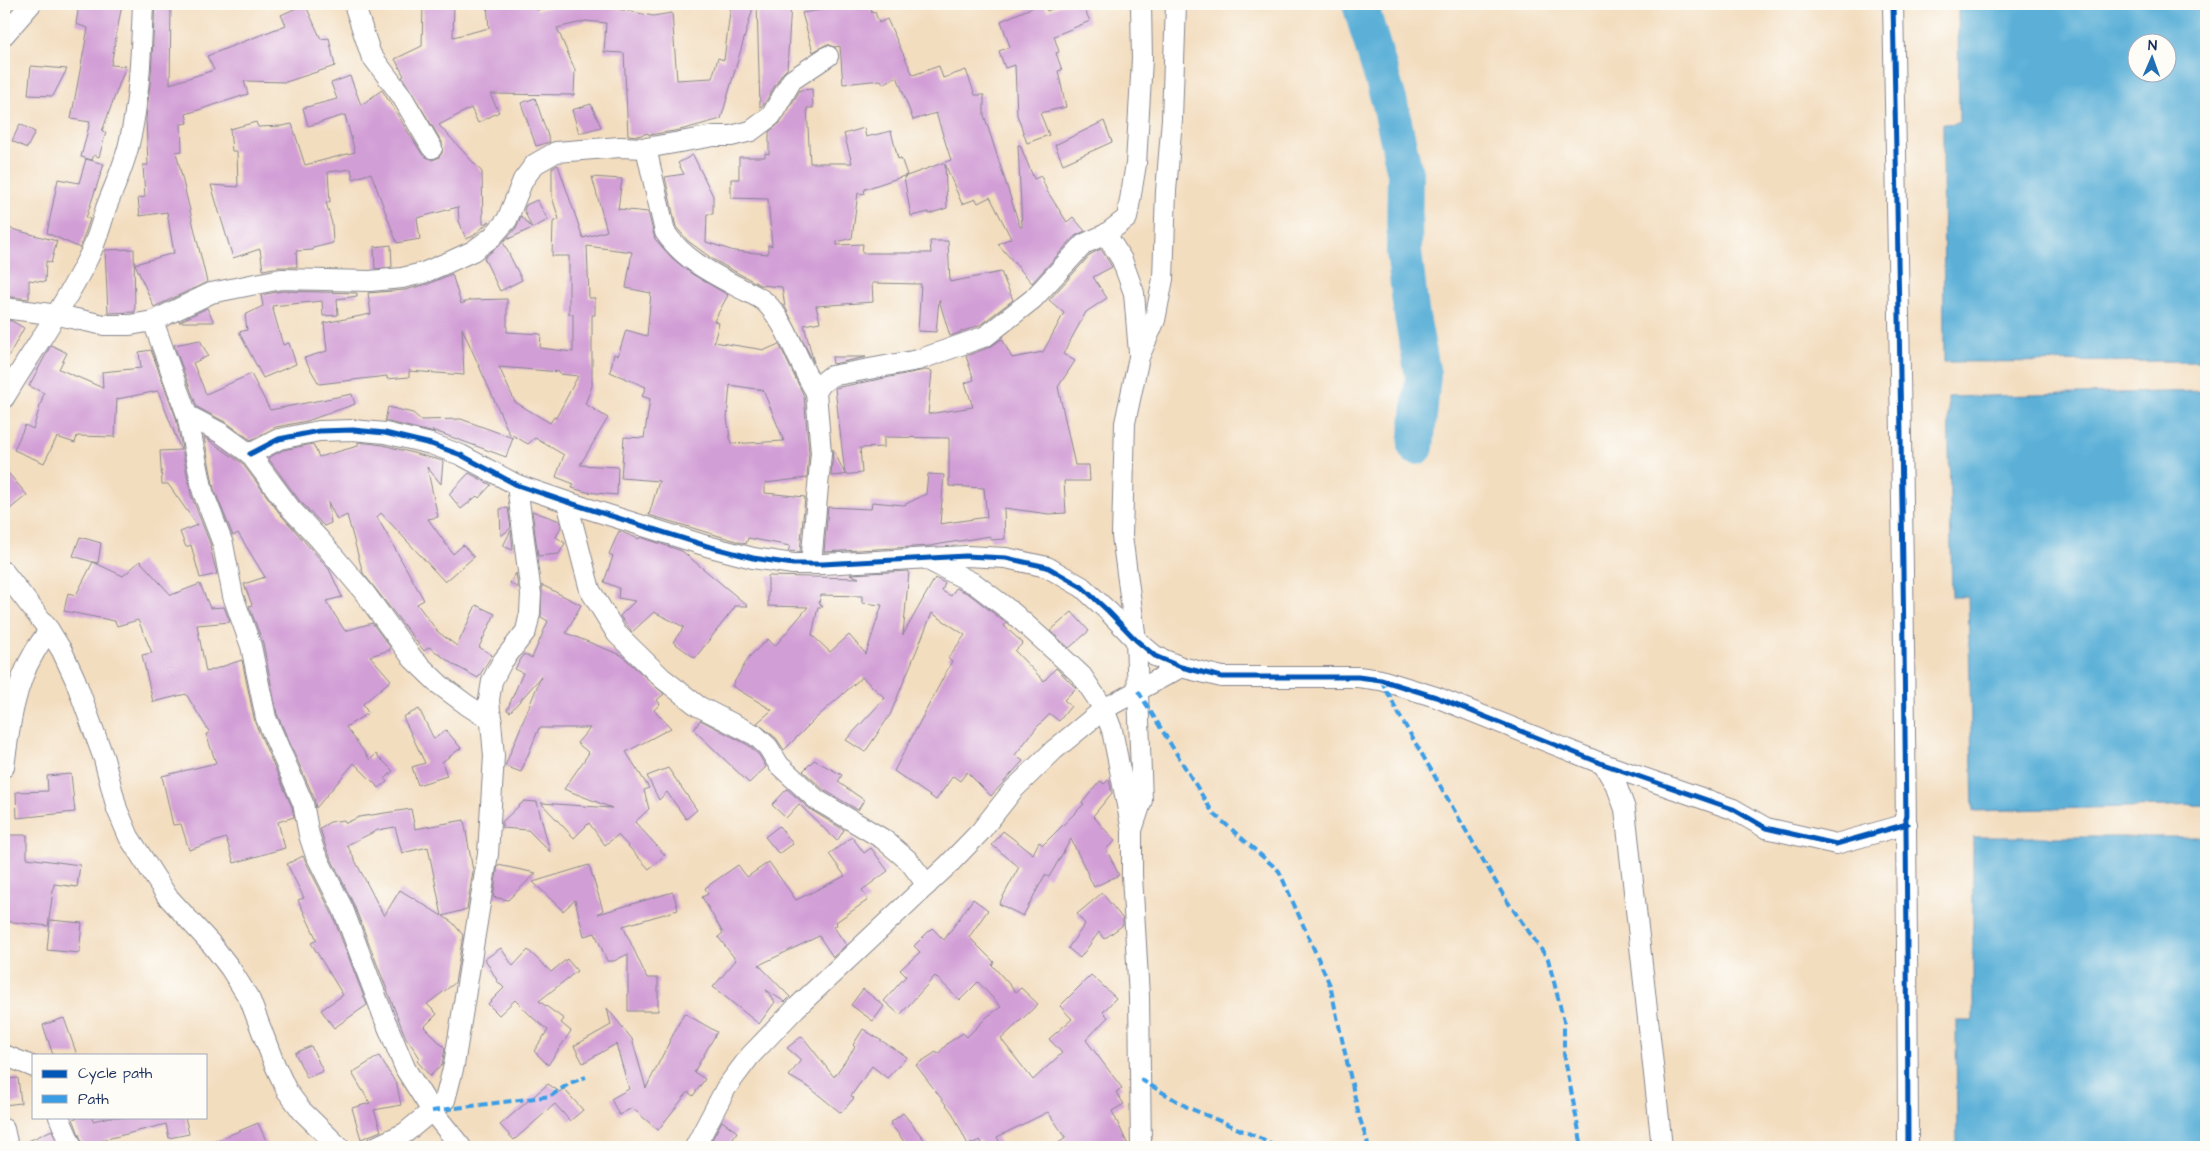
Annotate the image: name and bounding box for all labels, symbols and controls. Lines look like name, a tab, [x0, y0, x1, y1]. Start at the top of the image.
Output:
north arrow	[2128, 32, 2178, 82]
text: N	[2148, 36, 2157, 56]
legend	[32, 1054, 208, 1118]
text: Cycle path	[78, 1063, 153, 1085]
text: Path	[78, 1089, 109, 1110]

